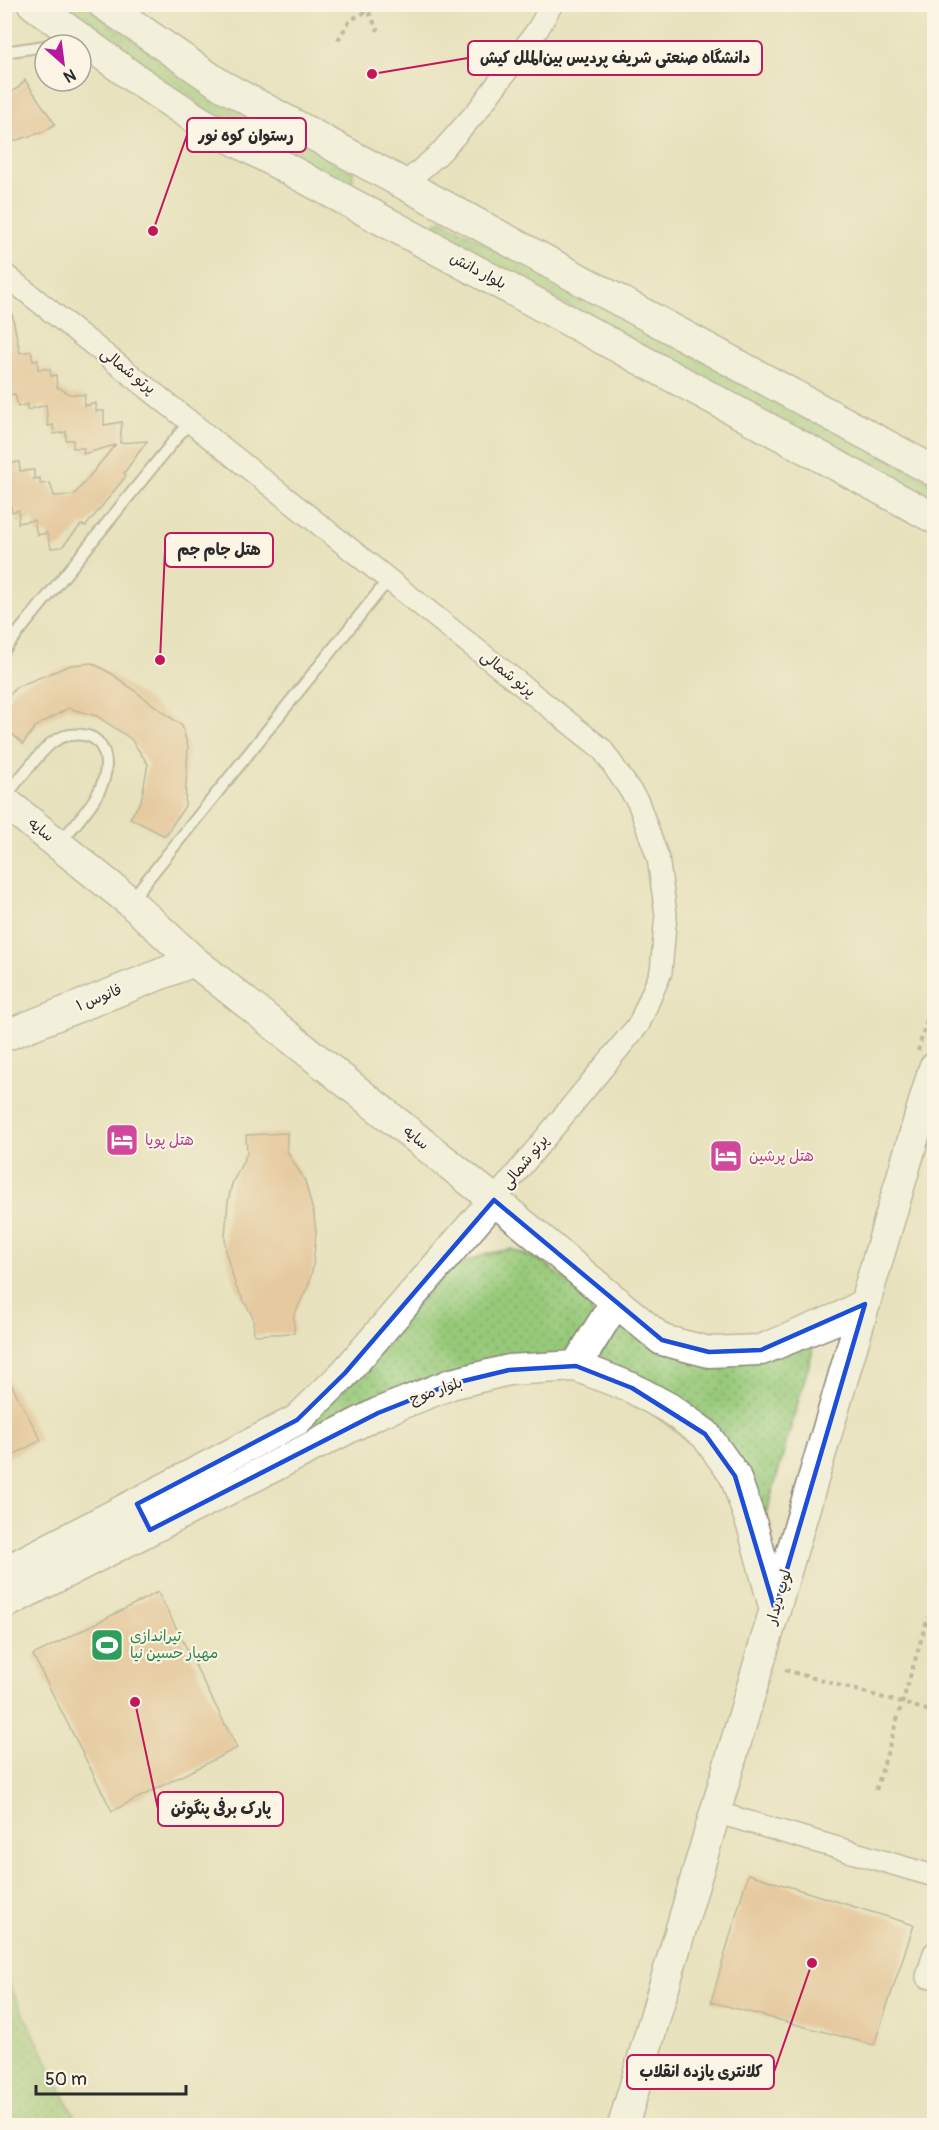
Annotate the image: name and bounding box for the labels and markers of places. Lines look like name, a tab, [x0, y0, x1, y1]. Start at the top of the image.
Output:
callout: دانشگاه صنعتی شریف پردیس بین‌الملل کیش	[468, 41, 762, 75]
callout: رستوان کوه نور	[187, 118, 306, 152]
callout: هتل جام جم	[165, 533, 273, 567]
hotel icon: هتل پویا	[104, 1122, 140, 1158]
place label: هتل پویا	[145, 1131, 194, 1150]
hotel icon: هتل پرشین	[708, 1138, 744, 1174]
place label: هتل پرشین	[749, 1147, 814, 1166]
sports icon: تیراندازی مهیار حسین نیا	[89, 1627, 125, 1663]
place label: تیراندازی مهیار حسین نیا	[130, 1627, 218, 1663]
callout: پارک برفی پنگوئن	[158, 1792, 283, 1826]
callout: کلانتری یازده انقلاب	[627, 2055, 774, 2089]

